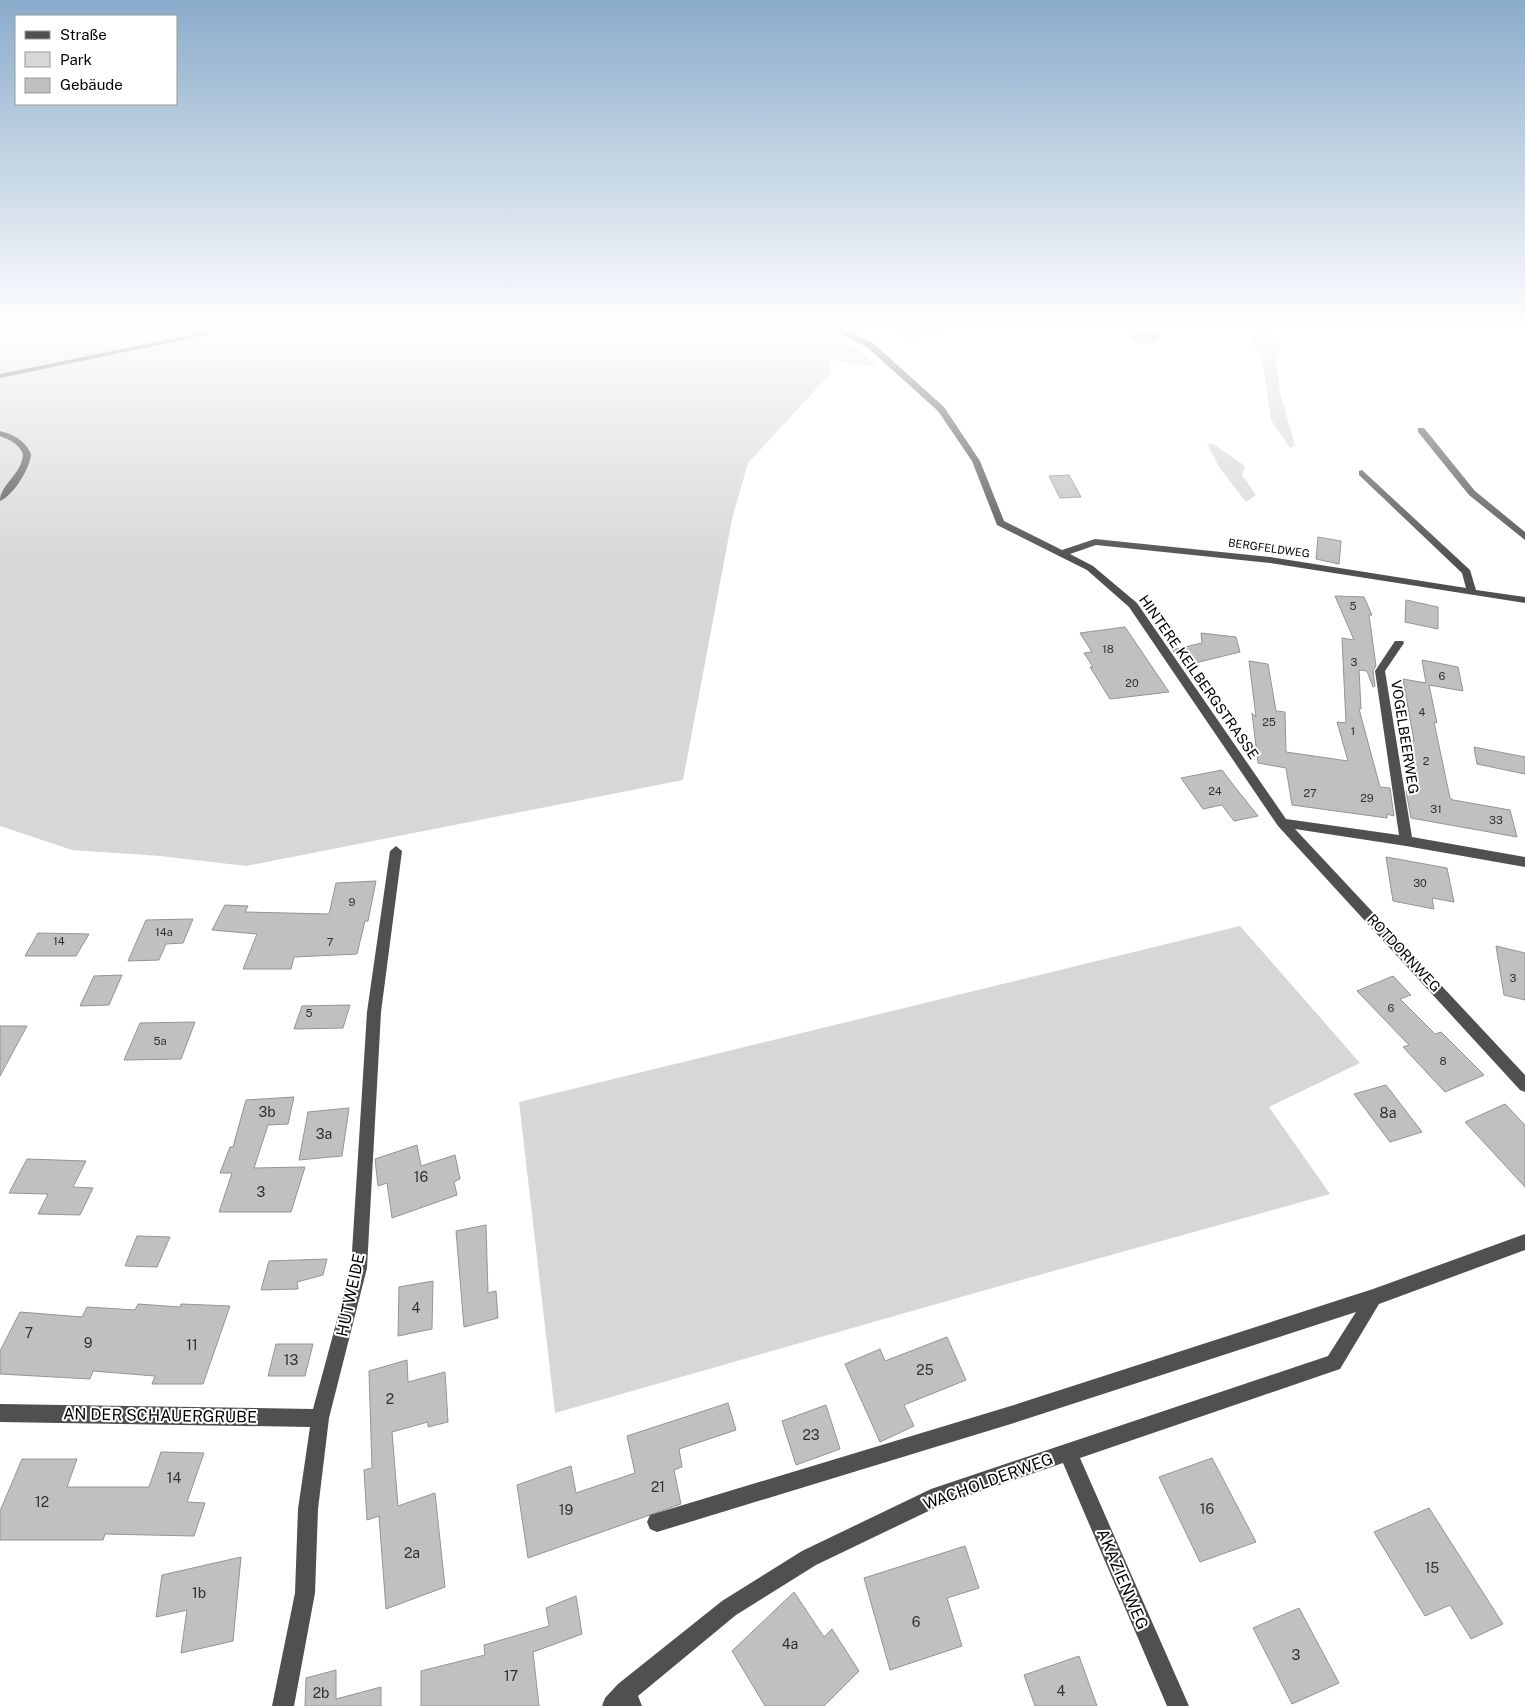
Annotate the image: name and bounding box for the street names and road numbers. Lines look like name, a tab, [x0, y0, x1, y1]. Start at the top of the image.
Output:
street label: BERGFELDWEG	[1227, 536, 1311, 560]
street label: HINTERE KEILBERGSTRASSE	[1136, 592, 1262, 762]
street label: VOGELBEERWEG	[1388, 679, 1422, 795]
street label: ROTDORNWEG	[1364, 911, 1444, 995]
street label: HUTWEIDE	[332, 1252, 369, 1338]
street label: AN DER SCHAUERGRUBE	[63, 1404, 257, 1427]
street label: WACHOLDERWEG	[921, 1449, 1056, 1514]
street label: AKAZIENWEG	[1093, 1526, 1152, 1632]

